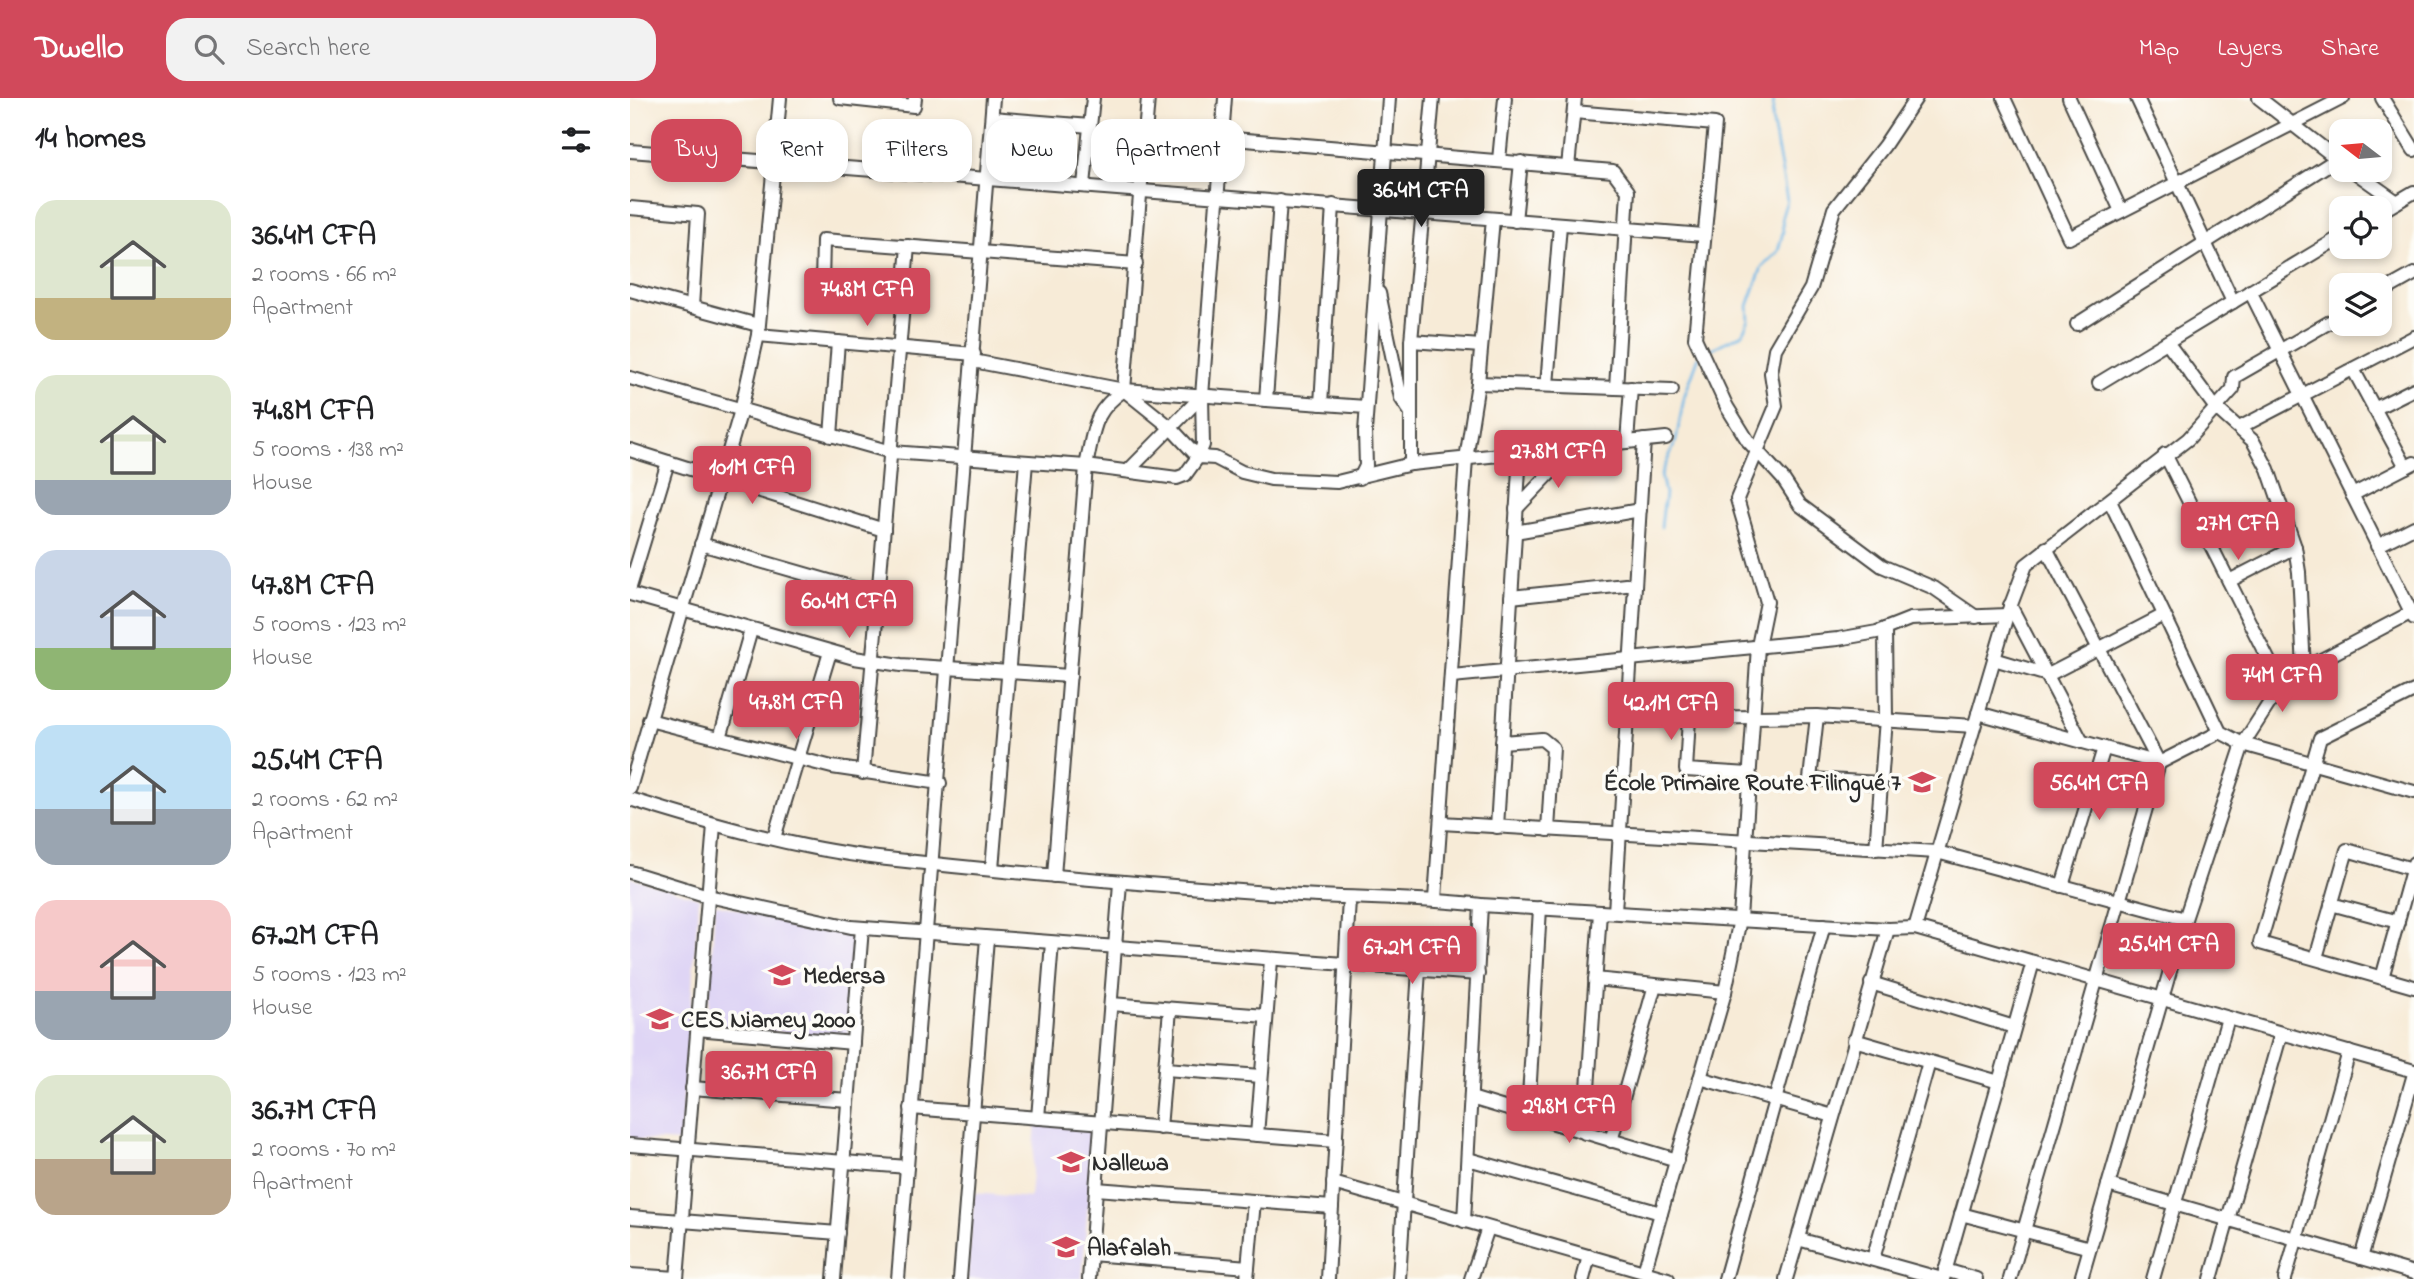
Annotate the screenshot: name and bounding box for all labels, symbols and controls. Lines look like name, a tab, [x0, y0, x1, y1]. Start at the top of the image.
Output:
search box	[166, 18, 656, 81]
text: Dwello	[35, 25, 124, 73]
icon: search	[190, 30, 228, 68]
text: Search here	[246, 30, 370, 68]
text: Map	[2139, 32, 2179, 67]
text: Layers	[2217, 32, 2283, 67]
text: Share	[2321, 32, 2379, 67]
text: 14 homes	[35, 118, 146, 162]
chip: Buy	[651, 119, 742, 182]
chip: Rent	[756, 119, 848, 182]
chip: Filters	[862, 119, 972, 182]
chip: New	[986, 119, 1077, 182]
chip: Apartment	[1091, 119, 1245, 182]
north arrow	[2329, 119, 2392, 182]
map controls	[2329, 119, 2392, 336]
icon: filters	[557, 121, 595, 159]
pin: 36.4M CFA	[1341, 170, 1501, 229]
text: 36.4M CFA	[1373, 175, 1469, 208]
button: locate	[2329, 196, 2392, 259]
text: 36.4M CFA	[252, 215, 376, 259]
icon: home	[91, 228, 175, 312]
text: 2 rooms · 66 m²	[252, 259, 397, 292]
pin: 74.8M CFA	[787, 268, 947, 328]
button: layers	[2329, 273, 2392, 336]
text: 74.8M CFA	[820, 274, 914, 307]
text: Apartment	[252, 292, 353, 325]
text: 74.8M CFA	[252, 390, 374, 434]
icon: home	[91, 403, 175, 487]
pin: 27.8M CFA	[1478, 430, 1638, 490]
text: 5 rooms · 138 m²	[252, 434, 404, 467]
text: 27.8M CFA	[1510, 436, 1606, 469]
pin: 101M CFA	[680, 446, 824, 506]
text: 101M CFA	[709, 452, 795, 485]
text: House	[252, 467, 312, 500]
pin: 27M CFA	[2173, 503, 2303, 562]
text: 27M CFA	[2197, 508, 2279, 541]
text: 47.8M CFA	[252, 565, 374, 609]
icon: home	[91, 578, 175, 662]
pin: 60.4M CFA	[769, 580, 929, 640]
text: 60.4M CFA	[801, 586, 897, 619]
text: 5 rooms · 123 m²	[252, 609, 407, 642]
text: House	[252, 642, 312, 675]
pin: 74M CFA	[2217, 654, 2347, 714]
text: 74M CFA	[2242, 660, 2322, 693]
pin: 47.8M CFA	[716, 682, 876, 741]
pin: 42.1M CFA	[1591, 682, 1751, 742]
text: 47.8M CFA	[749, 687, 843, 720]
text: 42.1M CFA	[1624, 688, 1718, 721]
text: 25.4M CFA	[252, 740, 383, 784]
icon: home	[91, 753, 175, 837]
pin: 56.4M CFA	[2019, 762, 2179, 822]
place label: École Primaire Route Filingué 7	[1604, 767, 1902, 803]
school or university icon: École Primaire Route Filingué 7	[1907, 767, 1937, 797]
text: 56.4M CFA	[2050, 768, 2148, 801]
text: 2 rooms · 62 m²	[252, 784, 398, 817]
text: Apartment	[252, 817, 353, 850]
text: 67.2M CFA	[252, 915, 379, 959]
pin: 25.4M CFA	[2089, 924, 2249, 983]
pin: 67.2M CFA	[1332, 926, 1492, 986]
icon: home	[91, 928, 175, 1012]
text: 25.4M CFA	[2119, 929, 2219, 962]
text: 67.2M CFA	[1363, 932, 1461, 965]
text: 5 rooms · 123 m²	[252, 959, 407, 992]
school or university icon: Medersa	[767, 960, 797, 990]
place label: Medersa	[803, 960, 885, 995]
text: House	[252, 992, 312, 1025]
school or university icon: CES Niamey 2000	[645, 1004, 675, 1034]
place label: CES Niamey 2000	[681, 1004, 856, 1040]
pin: 36.7M CFA	[689, 1052, 849, 1111]
text: 36.7M CFA	[721, 1057, 817, 1090]
pin: 29.8M CFA	[1489, 1086, 1649, 1145]
text: 36.7M CFA	[252, 1090, 376, 1134]
text: 29.8M CFA	[1522, 1091, 1616, 1124]
icon: home	[91, 1103, 175, 1187]
text: 2 rooms · 70 m²	[252, 1134, 396, 1167]
school or university icon: Nallewa	[1056, 1147, 1086, 1177]
place label: Nallewa	[1092, 1147, 1169, 1182]
text: Apartment	[252, 1167, 353, 1200]
school or university icon: Alafalah	[1051, 1232, 1081, 1262]
place label: Alafalah	[1087, 1232, 1171, 1267]

